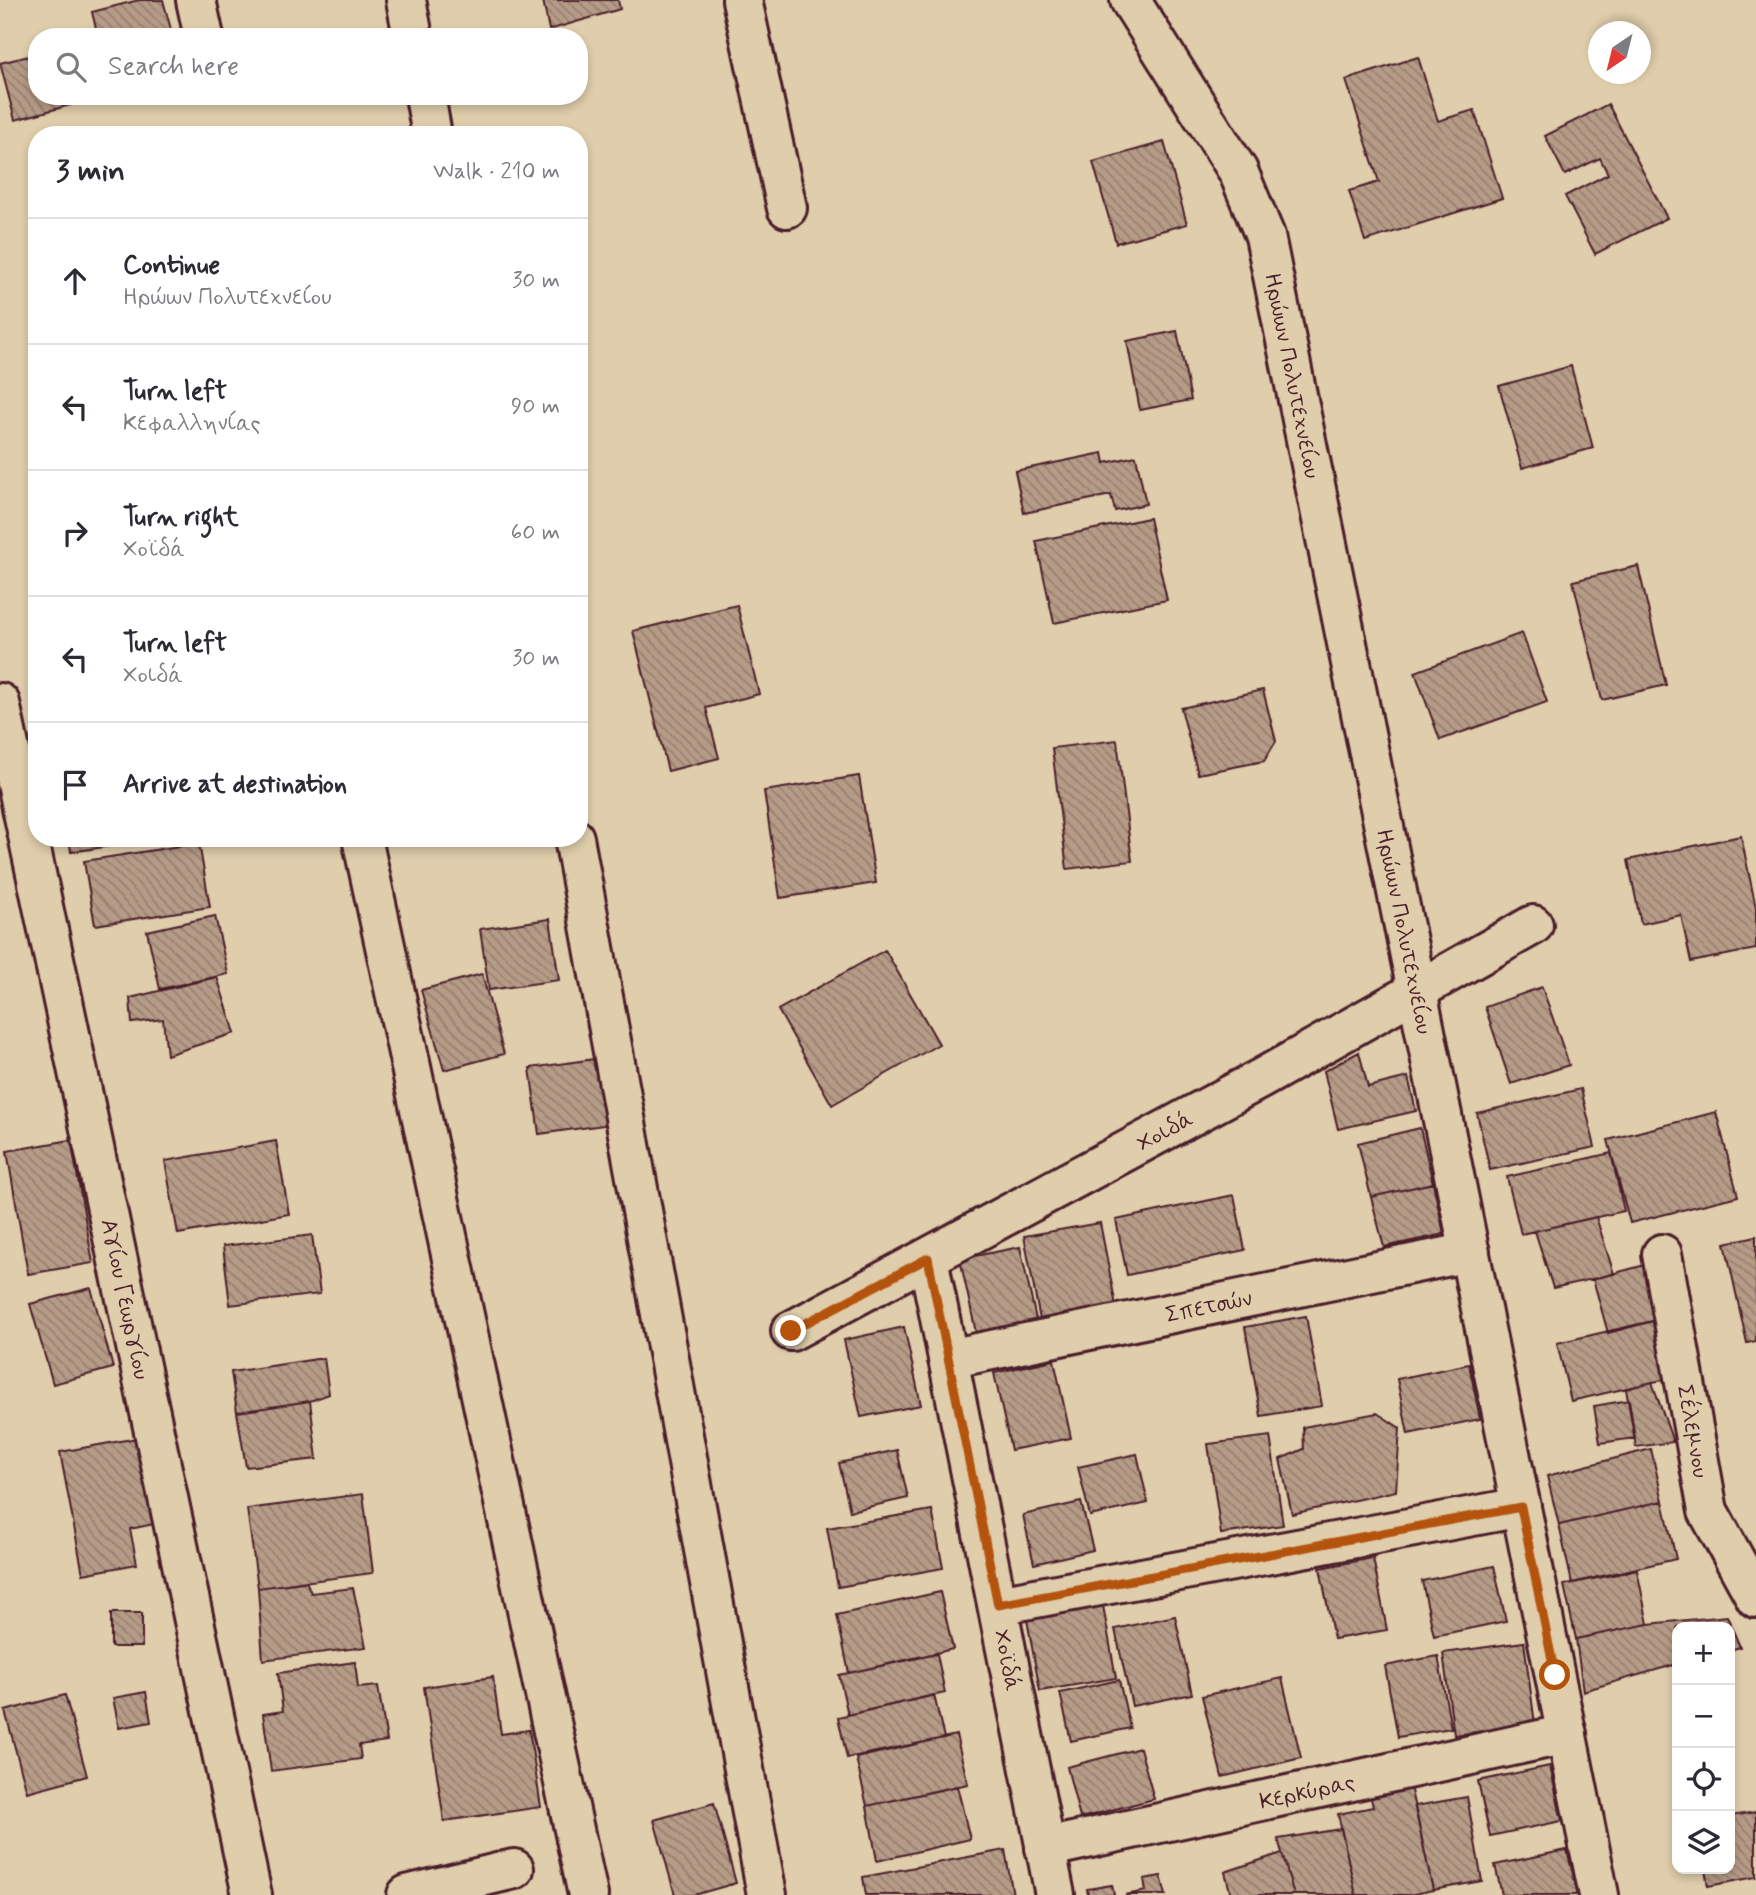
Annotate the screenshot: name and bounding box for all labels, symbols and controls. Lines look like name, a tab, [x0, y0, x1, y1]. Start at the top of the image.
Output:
north arrow	[1588, 21, 1651, 84]
search box	[28, 28, 588, 105]
icon: search	[52, 48, 90, 86]
text: Search here	[108, 50, 239, 84]
text: 3 min	[56, 152, 125, 191]
text: Walk · 210 m	[433, 157, 560, 187]
text: Continue	[123, 249, 220, 283]
icon: ahead	[56, 262, 94, 300]
text: 30 m	[512, 266, 560, 296]
street label: Ηρώων Πολυτεχνείου	[1256, 271, 1326, 481]
text: Ηρώων Πολυτεχνείου	[123, 283, 332, 313]
text: Turn left	[123, 375, 227, 409]
icon: left	[56, 388, 94, 426]
text: 90 m	[511, 392, 560, 422]
text: Κεφαλληνίας	[123, 409, 261, 439]
text: Turn right	[123, 501, 239, 535]
icon: right	[56, 514, 94, 552]
text: 60 m	[511, 518, 560, 548]
text: Χοϊδά	[123, 535, 185, 565]
text: Turn left	[123, 627, 227, 661]
icon: left	[56, 640, 94, 678]
text: 30 m	[512, 644, 560, 674]
text: Χοιδά	[123, 661, 183, 691]
icon: arrive	[56, 766, 94, 804]
text: Arrive at destination	[123, 768, 347, 802]
street label: Ηρώων Πολυτεχνείου	[1368, 827, 1438, 1037]
street label: Χοιδά	[1132, 1105, 1199, 1159]
street label: Αγίου Γεωργίου	[92, 1216, 156, 1382]
street label: Σπετσών	[1163, 1284, 1255, 1331]
route end	[775, 1315, 806, 1346]
street label: Σέλεμνου	[1669, 1383, 1715, 1480]
map controls	[1672, 1622, 1735, 1874]
button: +	[1672, 1622, 1735, 1685]
street label: Χοϊδά	[985, 1627, 1027, 1694]
route start	[1539, 1659, 1570, 1690]
button: −	[1672, 1685, 1735, 1748]
button: locate	[1672, 1748, 1735, 1811]
street label: Κερκύρας	[1257, 1768, 1358, 1818]
button: layers	[1672, 1811, 1735, 1874]

